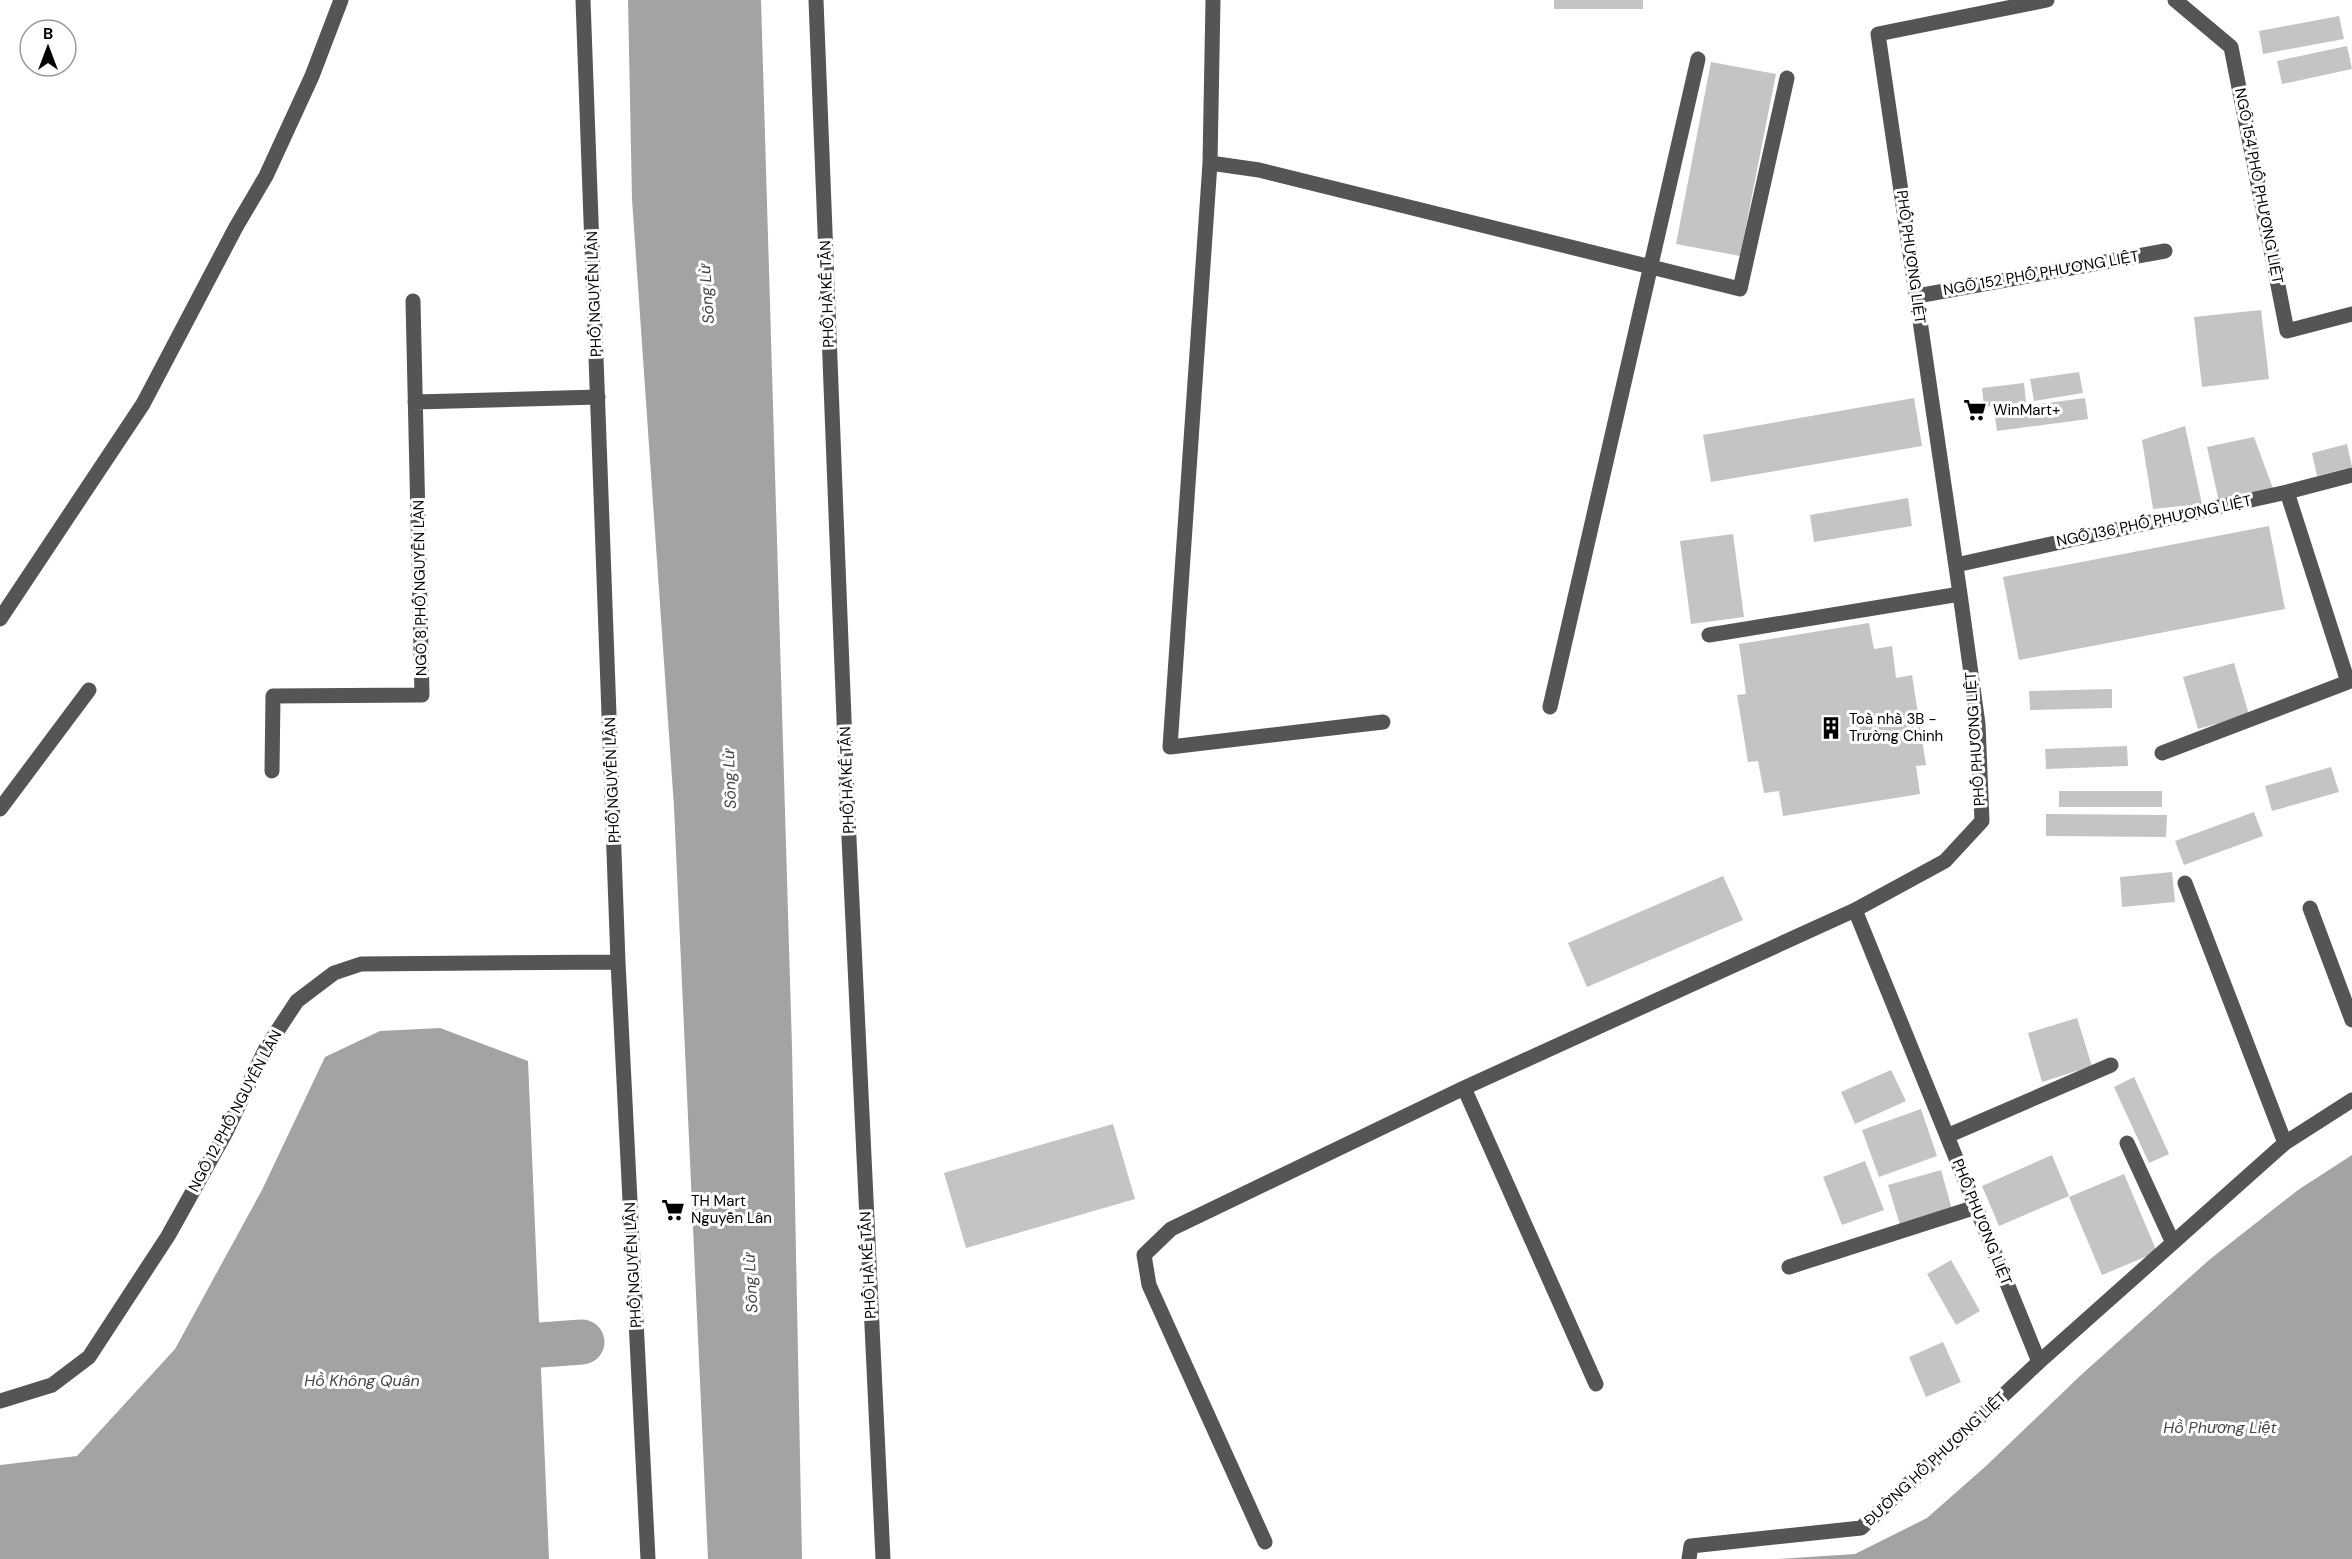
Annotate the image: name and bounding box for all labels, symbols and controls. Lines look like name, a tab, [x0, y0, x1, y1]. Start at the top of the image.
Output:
north arrow	[18, 18, 78, 78]
text: B	[43, 23, 53, 44]
street label: NGÕ 154 PHỐ PHƯƠNG LIỆT	[2230, 86, 2288, 286]
street label: PHỐ PHƯƠNG LIỆT	[1892, 189, 1930, 325]
street label: PHỐ NGUYỄN LÂN	[582, 231, 606, 357]
street label: PHỐ HÀ KẾ TẤN	[815, 240, 839, 348]
street label: NGÕ 152 PHỐ PHƯƠNG LIỆT	[1942, 246, 2140, 300]
water label: Sông Lừ	[694, 261, 719, 325]
supermarket icon: WinMart+	[1962, 397, 1988, 423]
place label: WinMart+	[1993, 400, 2060, 420]
street label: NGÕ 136 PHỐ PHƯƠNG LIỆT	[2055, 491, 2253, 551]
street label: NGÕ 8 PHỐ NGUYỄN LÂN	[408, 500, 432, 676]
street label: PHỐ PHƯƠNG LIỆT	[1960, 671, 1990, 807]
place label: Toà nhà 3B - Trường Chinh	[1849, 709, 1943, 746]
building icon: Toà nhà 3B - Trường Chinh	[1818, 715, 1844, 741]
street label: PHỐ NGUYỄN LÂN	[600, 717, 624, 843]
street label: PHỐ HÀ KẾ TẤN	[835, 726, 859, 834]
water label: Sông Lừ	[718, 747, 741, 809]
street label: NGÕ 12 PHỐ NGUYỄN LÂN	[184, 1027, 286, 1195]
street label: PHỐ PHƯƠNG LIỆT	[1948, 1156, 2016, 1288]
place label: TH Mart Nguyễn Lân	[691, 1191, 772, 1228]
supermarket icon: TH Mart Nguyễn Lân	[660, 1197, 686, 1223]
street label: PHỐ NGUYỄN LÂN	[620, 1202, 646, 1328]
street label: PHỐ HÀ KẾ TẤN	[855, 1211, 881, 1319]
water label: Sông Lừ	[738, 1251, 763, 1313]
water label: Hồ Không Quân	[304, 1370, 420, 1391]
street label: ĐƯỜNG HỒ PHƯƠNG LIỆT	[1859, 1388, 2011, 1530]
water label: Hồ Phương Liệt	[2163, 1417, 2277, 1438]

